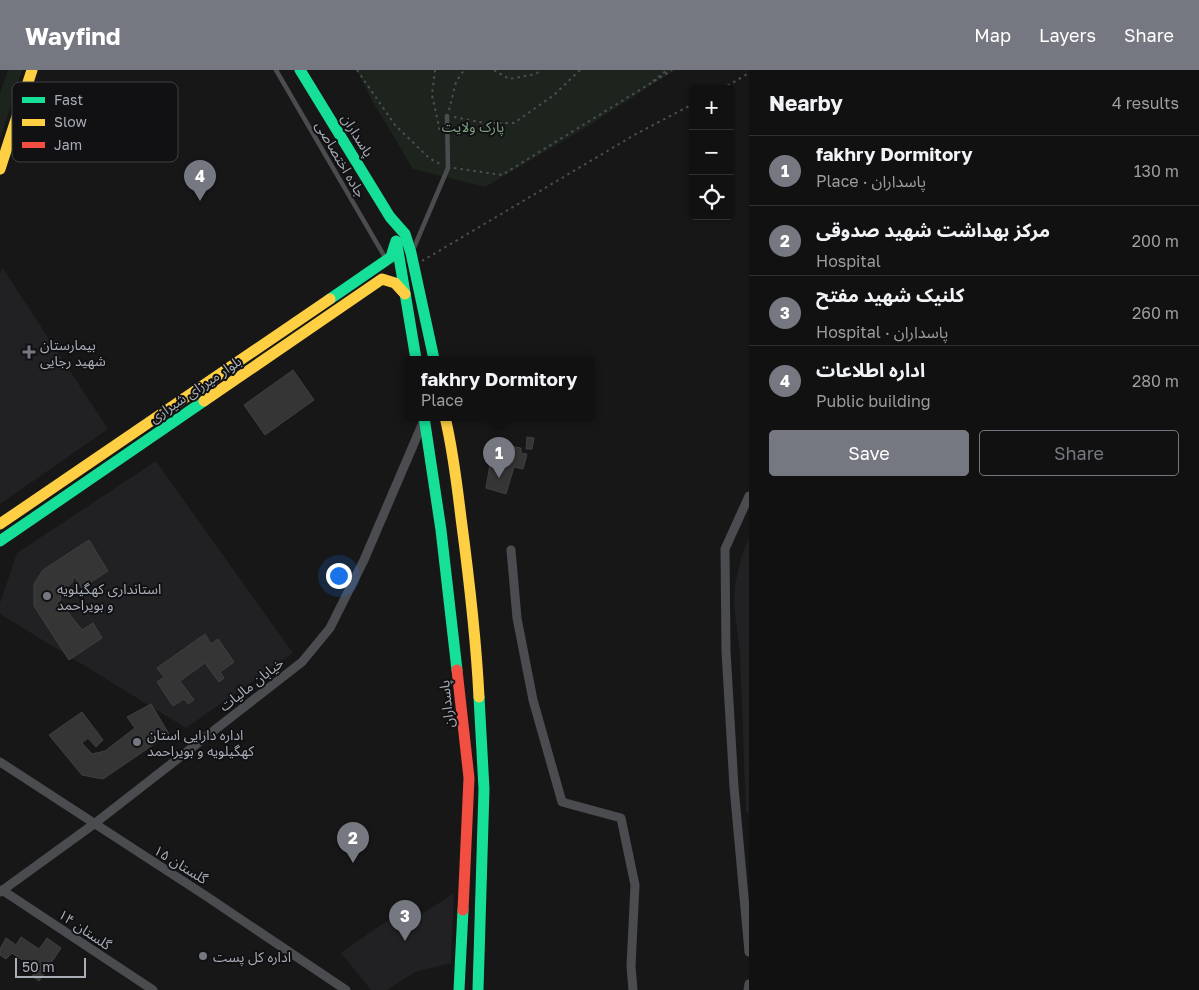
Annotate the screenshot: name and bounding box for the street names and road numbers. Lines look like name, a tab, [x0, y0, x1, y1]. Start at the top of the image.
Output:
street label: پاسداران	[336, 110, 378, 161]
street label: جاده اختصاصی	[311, 118, 370, 201]
street label: بلوار میرزای شیرازی	[146, 352, 245, 427]
street label: خیابان مالیات	[216, 654, 287, 715]
street label: پاسداران	[435, 679, 459, 729]
street label: گلستان ۱۵	[150, 841, 211, 888]
street label: گلستان ۱۴	[55, 905, 115, 954]

